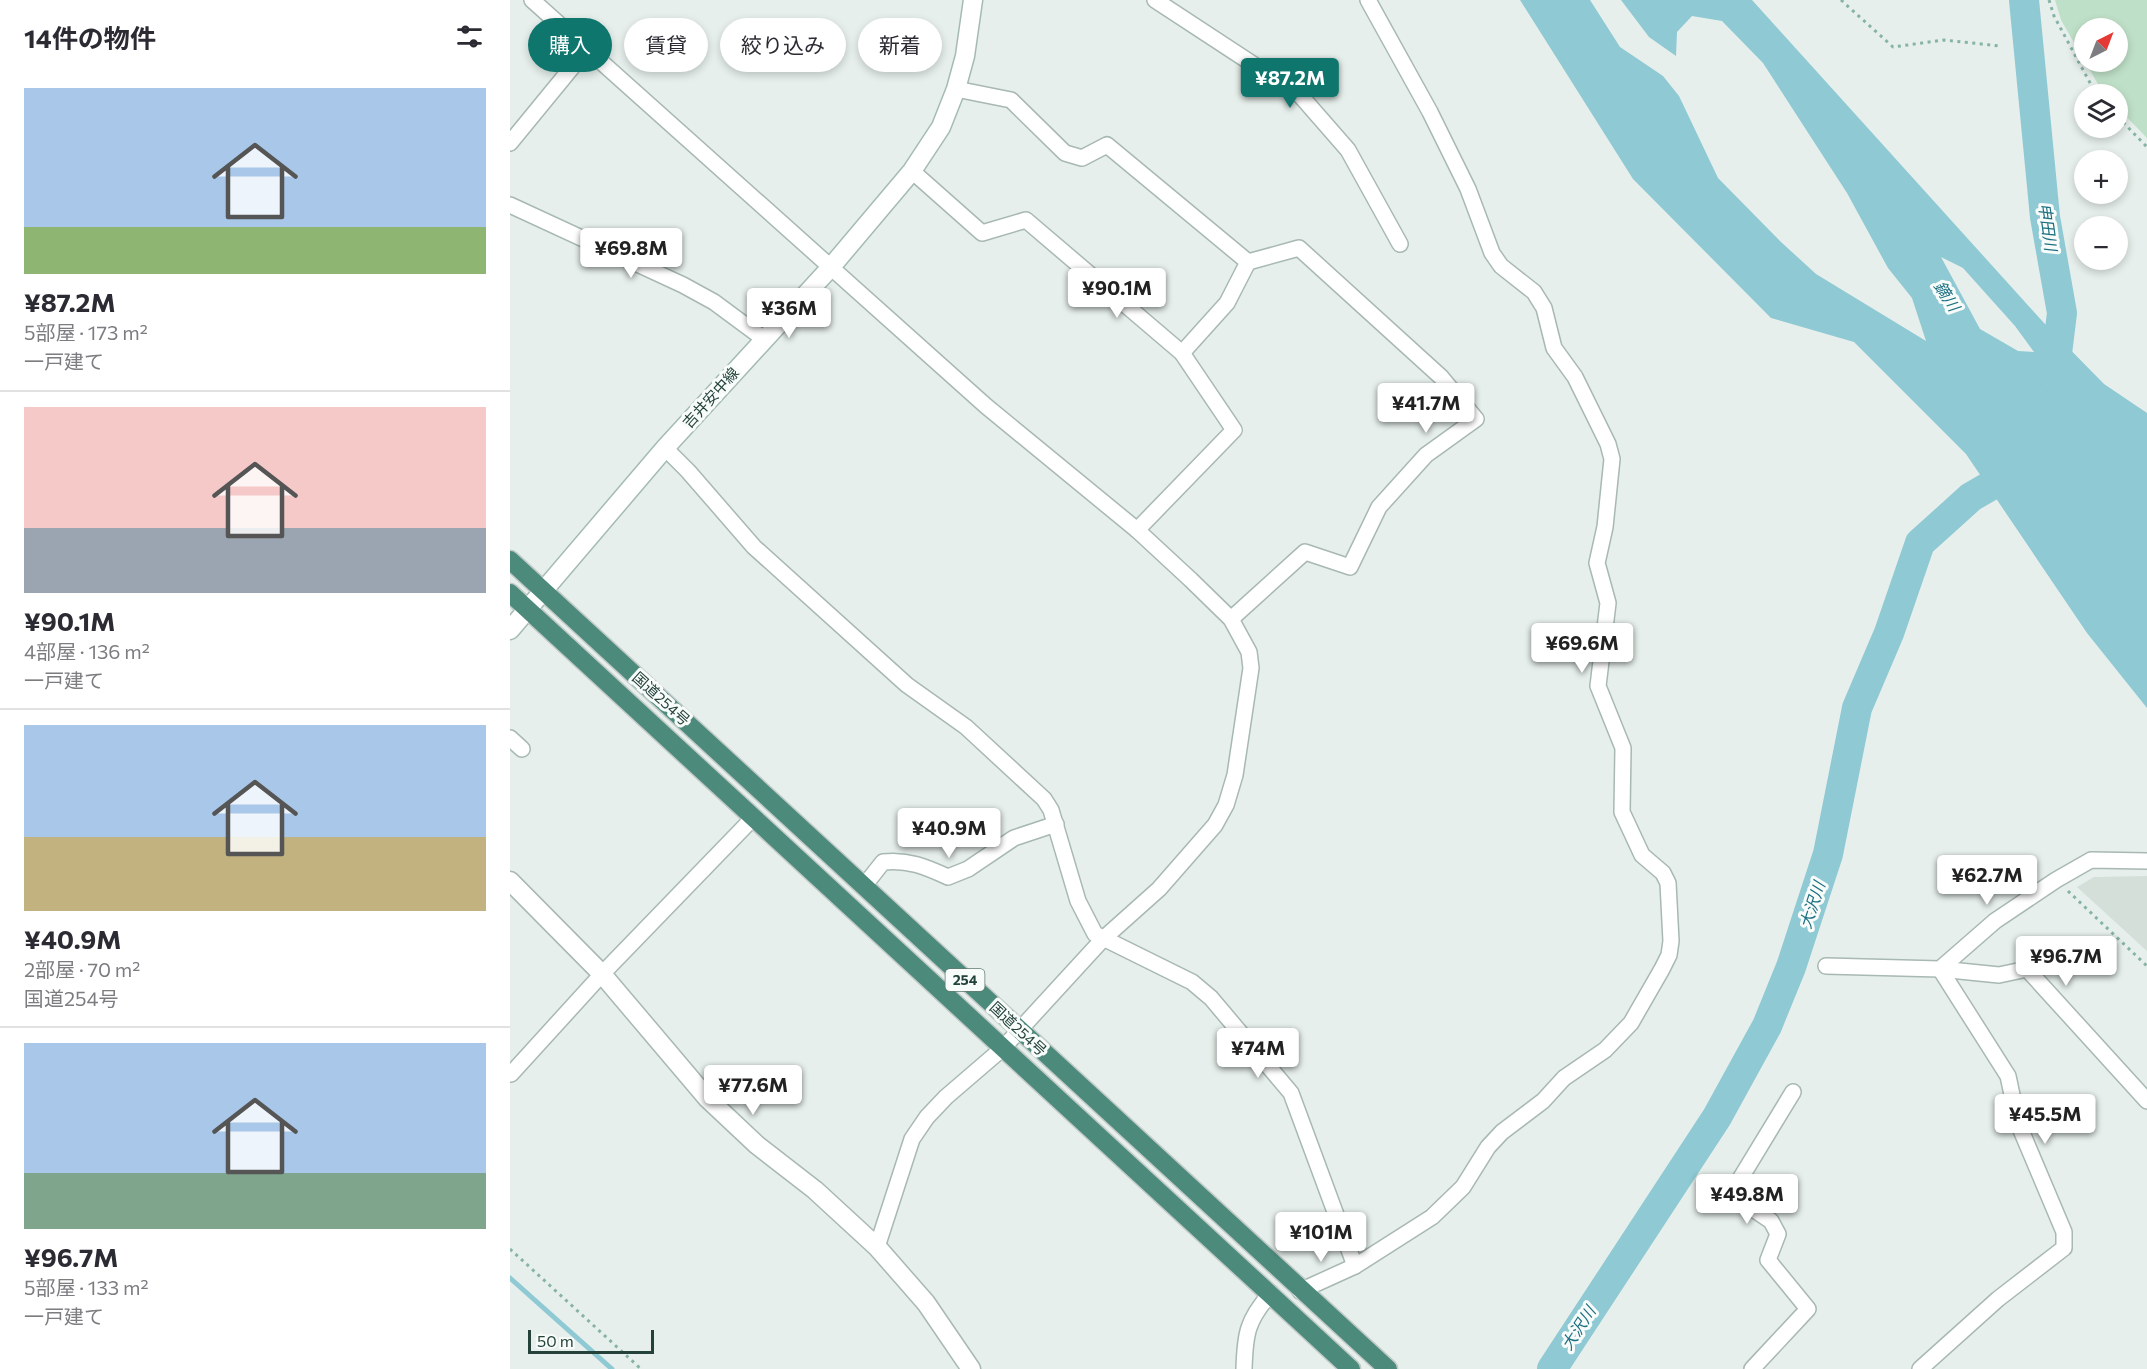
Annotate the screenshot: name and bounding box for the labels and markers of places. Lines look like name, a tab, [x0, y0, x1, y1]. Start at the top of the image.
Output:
pin: ¥87.2M	[1241, 58, 1339, 109]
pin: ¥69.8M	[582, 228, 680, 279]
pin: ¥90.1M	[1068, 268, 1166, 319]
pin: ¥36M	[753, 288, 825, 339]
pin: ¥41.7M	[1377, 383, 1475, 434]
pin: ¥69.6M	[1533, 623, 1631, 674]
pin: ¥40.9M	[900, 808, 998, 859]
pin: ¥62.7M	[1938, 855, 2036, 906]
pin: ¥96.7M	[2017, 936, 2115, 987]
pin: ¥74M	[1222, 1028, 1294, 1079]
pin: ¥77.6M	[704, 1065, 802, 1116]
pin: ¥45.5M	[1996, 1094, 2094, 1145]
pin: ¥49.8M	[1698, 1174, 1796, 1225]
pin: ¥101M	[1279, 1212, 1363, 1263]

